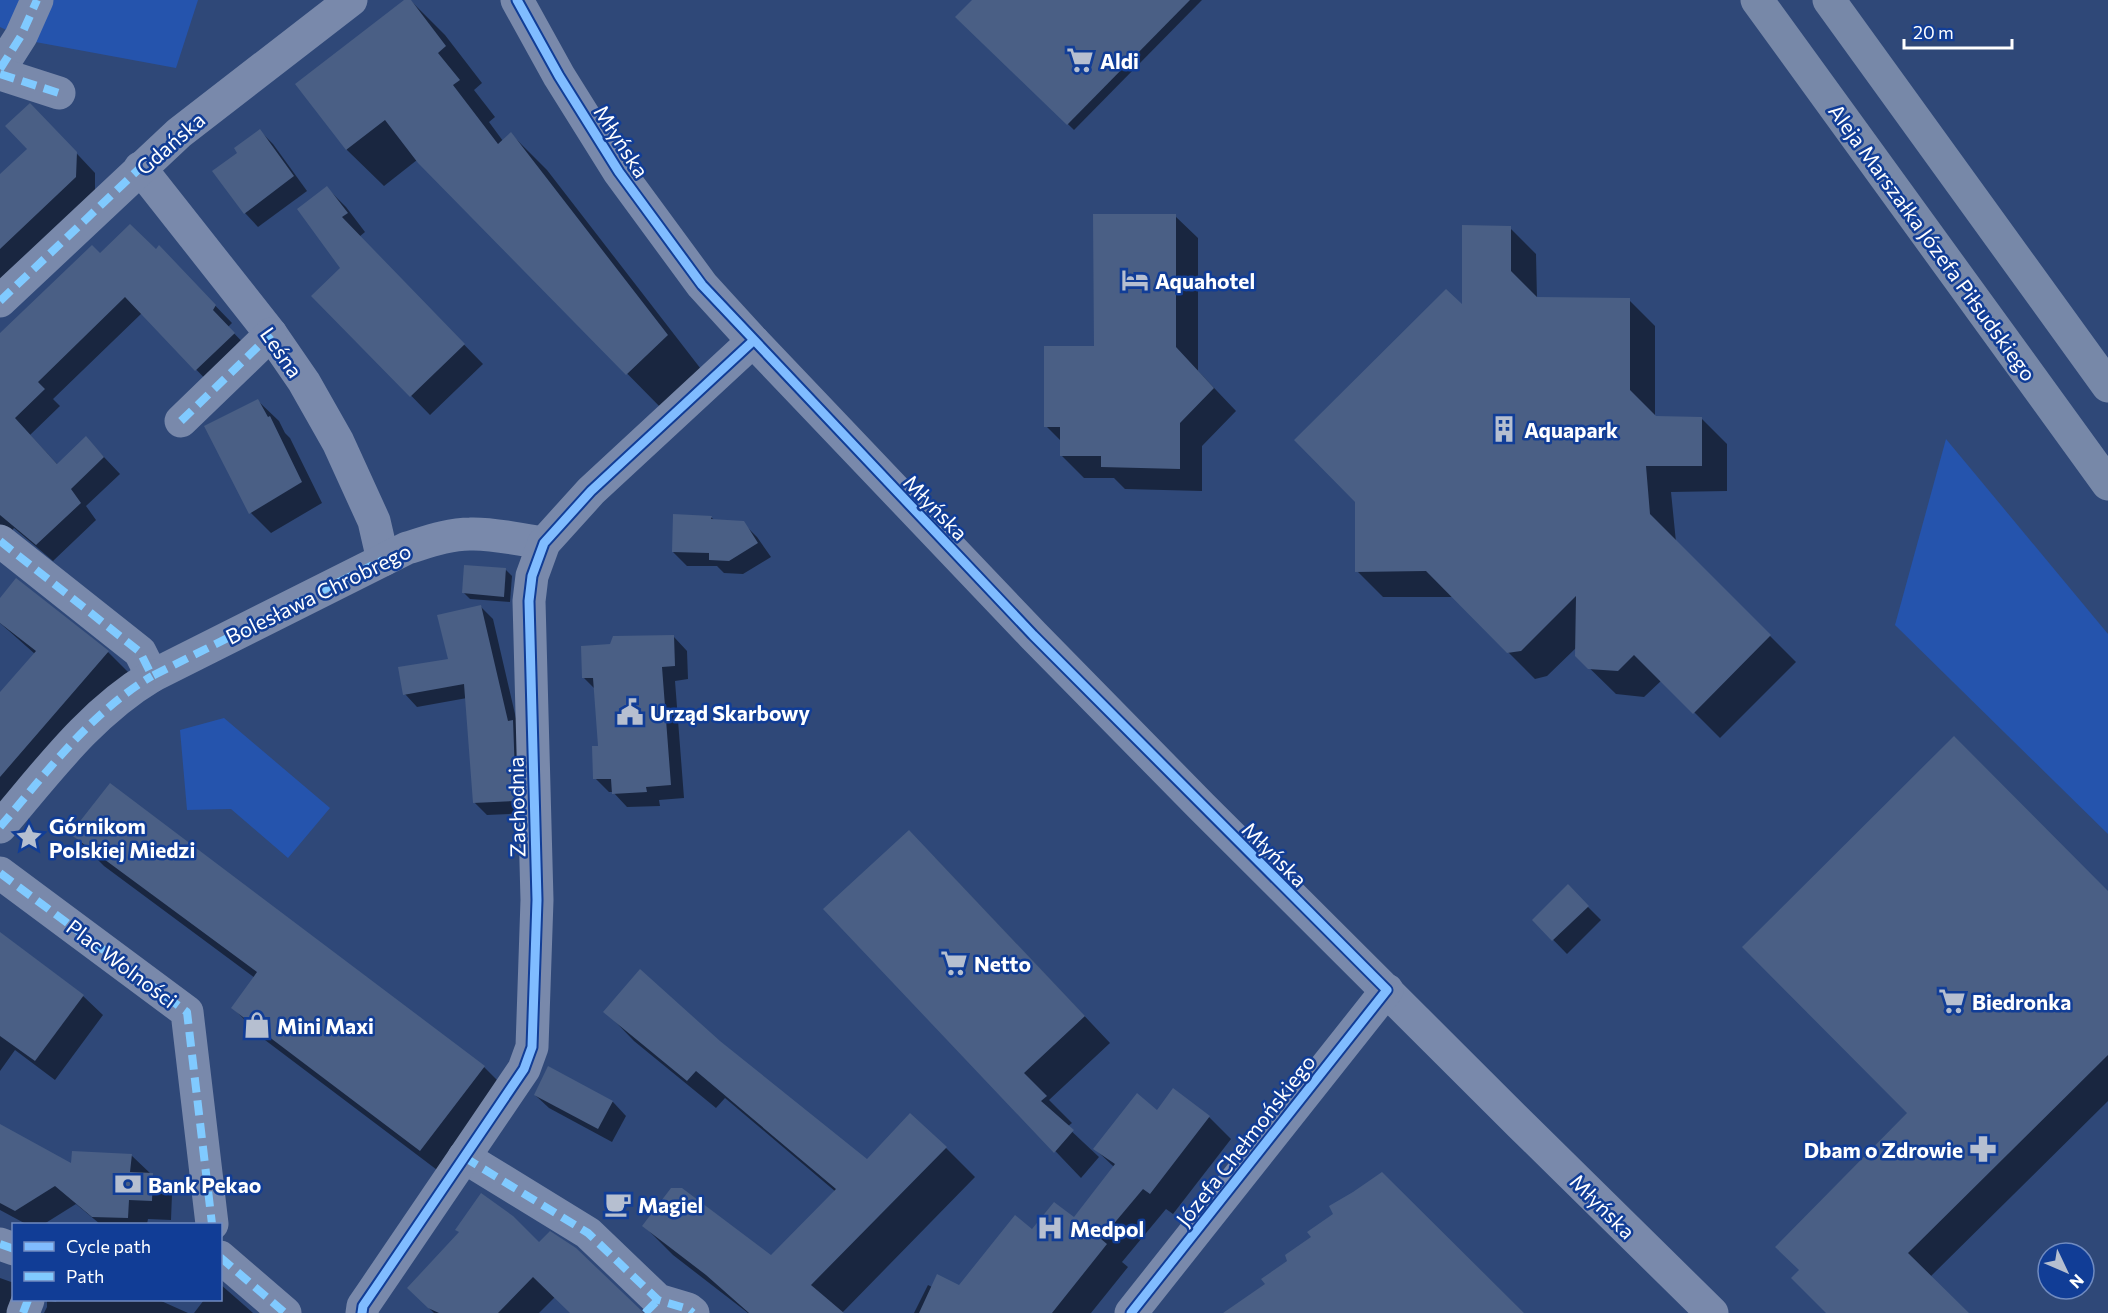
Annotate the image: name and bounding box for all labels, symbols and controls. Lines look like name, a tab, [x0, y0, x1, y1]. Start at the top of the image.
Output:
scale bar	[1904, 12, 2012, 50]
text: 20 m	[1913, 21, 1954, 43]
supermarket icon: Aldi	[1065, 45, 1095, 75]
place label: Aldi	[1100, 48, 1139, 73]
street label: Aleja Marszałka Józefa Piłsudskiego	[1824, 99, 2042, 385]
street label: Młyńska	[589, 100, 655, 182]
street label: Gdańska	[131, 107, 209, 179]
hotel icon: Aquahotel	[1120, 265, 1150, 295]
place label: Aquahotel	[1155, 268, 1255, 293]
street label: Leśna	[256, 322, 308, 382]
building icon: Aquapark	[1489, 414, 1519, 444]
place label: Aquapark	[1524, 417, 1618, 442]
street label: Młyńska	[899, 469, 973, 545]
street label: Bolesława Chrobrego	[221, 537, 415, 649]
public building icon: Urząd Skarbowy	[615, 697, 645, 727]
place label: Urząd Skarbowy	[650, 700, 811, 725]
street label: Zachodnia	[503, 756, 529, 858]
place label: Górnikom Polskiej Miedzi	[49, 813, 195, 862]
street label: Młyńska	[1237, 816, 1313, 892]
place icon: Górnikom Polskiej Miedzi	[14, 822, 44, 852]
street label: Plac Wolności	[62, 913, 182, 1013]
supermarket icon: Netto	[939, 948, 969, 978]
place label: Netto	[974, 951, 1031, 976]
supermarket icon: Biedronka	[1937, 986, 1967, 1016]
place label: Biedronka	[1972, 989, 2071, 1014]
shop icon: Mini Maxi	[242, 1010, 272, 1040]
place label: Mini Maxi	[277, 1013, 374, 1038]
street label: Józefa Chełmońskiego	[1170, 1049, 1320, 1231]
pharmacy icon: Dbam o Zdrowie	[1968, 1134, 1998, 1164]
place label: Dbam o Zdrowie	[1804, 1137, 1963, 1162]
street label: Młyńska	[1565, 1168, 1641, 1244]
bank icon: Bank Pekao	[113, 1169, 143, 1199]
place label: Bank Pekao	[148, 1172, 261, 1197]
cafe icon: Magiel	[603, 1189, 633, 1219]
place label: Magiel	[638, 1192, 703, 1217]
hospital icon: Medpol	[1035, 1213, 1065, 1243]
place label: Medpol	[1070, 1216, 1144, 1241]
legend	[12, 1223, 222, 1301]
text: Cycle path	[66, 1235, 151, 1257]
north arrow	[2036, 1241, 2096, 1301]
text: Path	[66, 1265, 104, 1287]
text: N	[2066, 1271, 2088, 1293]

